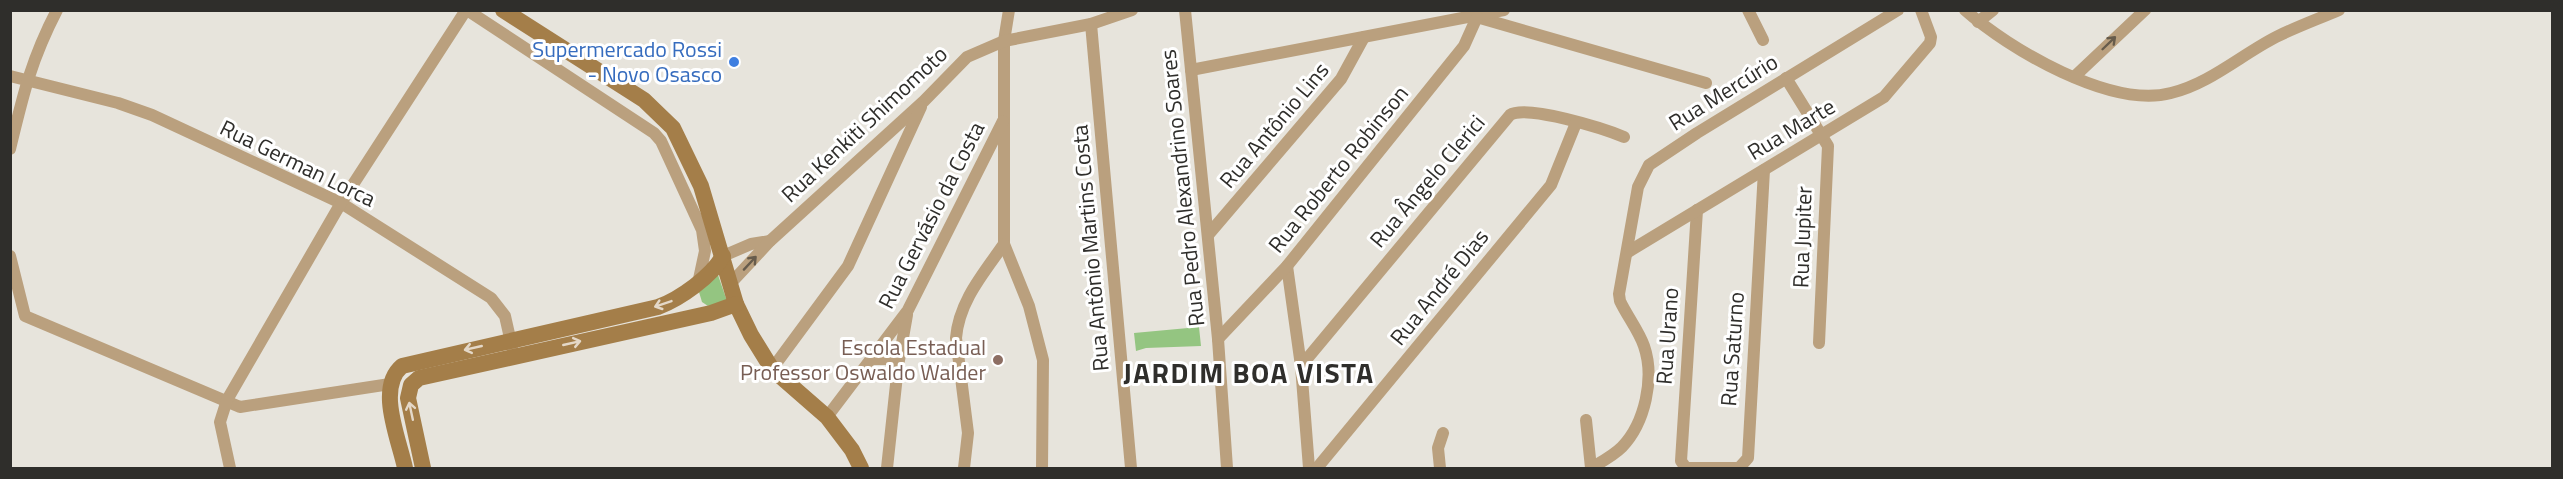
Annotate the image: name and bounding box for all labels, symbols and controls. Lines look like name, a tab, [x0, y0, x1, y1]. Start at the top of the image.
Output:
place label: Supermercado Rossi - Novo Osasco	[532, 32, 722, 91]
one-way arrow	[2101, 36, 2116, 50]
street label: Rua Kenkiti Shimomoto	[773, 38, 955, 210]
street label: Rua Mercúrio	[1662, 45, 1784, 139]
street label: Rua Pedro Alexandrino Soares	[1151, 48, 1213, 328]
street label: Rua Antônio Lins	[1211, 54, 1337, 196]
marker: Supermercado Rossi - Novo Osasco	[727, 55, 741, 69]
street label: Rua Roberto Robinson	[1260, 78, 1416, 260]
street label: Rua Marte	[1741, 89, 1841, 169]
street label: Rua Ângelo Clerici	[1361, 107, 1493, 255]
street label: Rua German Lorca	[214, 111, 382, 215]
street label: Rua Gervásio da Costa	[869, 115, 993, 315]
street label: Rua Antônio Martins Costa	[1062, 123, 1118, 373]
street label: Rua Jupiter	[1783, 185, 1821, 289]
street label: Rua André Dias	[1381, 221, 1497, 353]
one-way arrow	[742, 255, 757, 270]
street label: Rua Urano	[1647, 286, 1687, 386]
street label: Rua Saturno	[1711, 291, 1753, 407]
one-way arrow	[654, 300, 673, 311]
place label: Escola Estadual Professor Oswaldo Walder	[740, 330, 986, 389]
one-way arrow	[562, 337, 581, 349]
one-way arrow	[464, 343, 484, 354]
district label: JARDIM BOA VISTA	[1123, 351, 1375, 394]
marker: Escola Estadual Professor Oswaldo Walder	[991, 353, 1005, 367]
one-way arrow	[405, 402, 416, 422]

